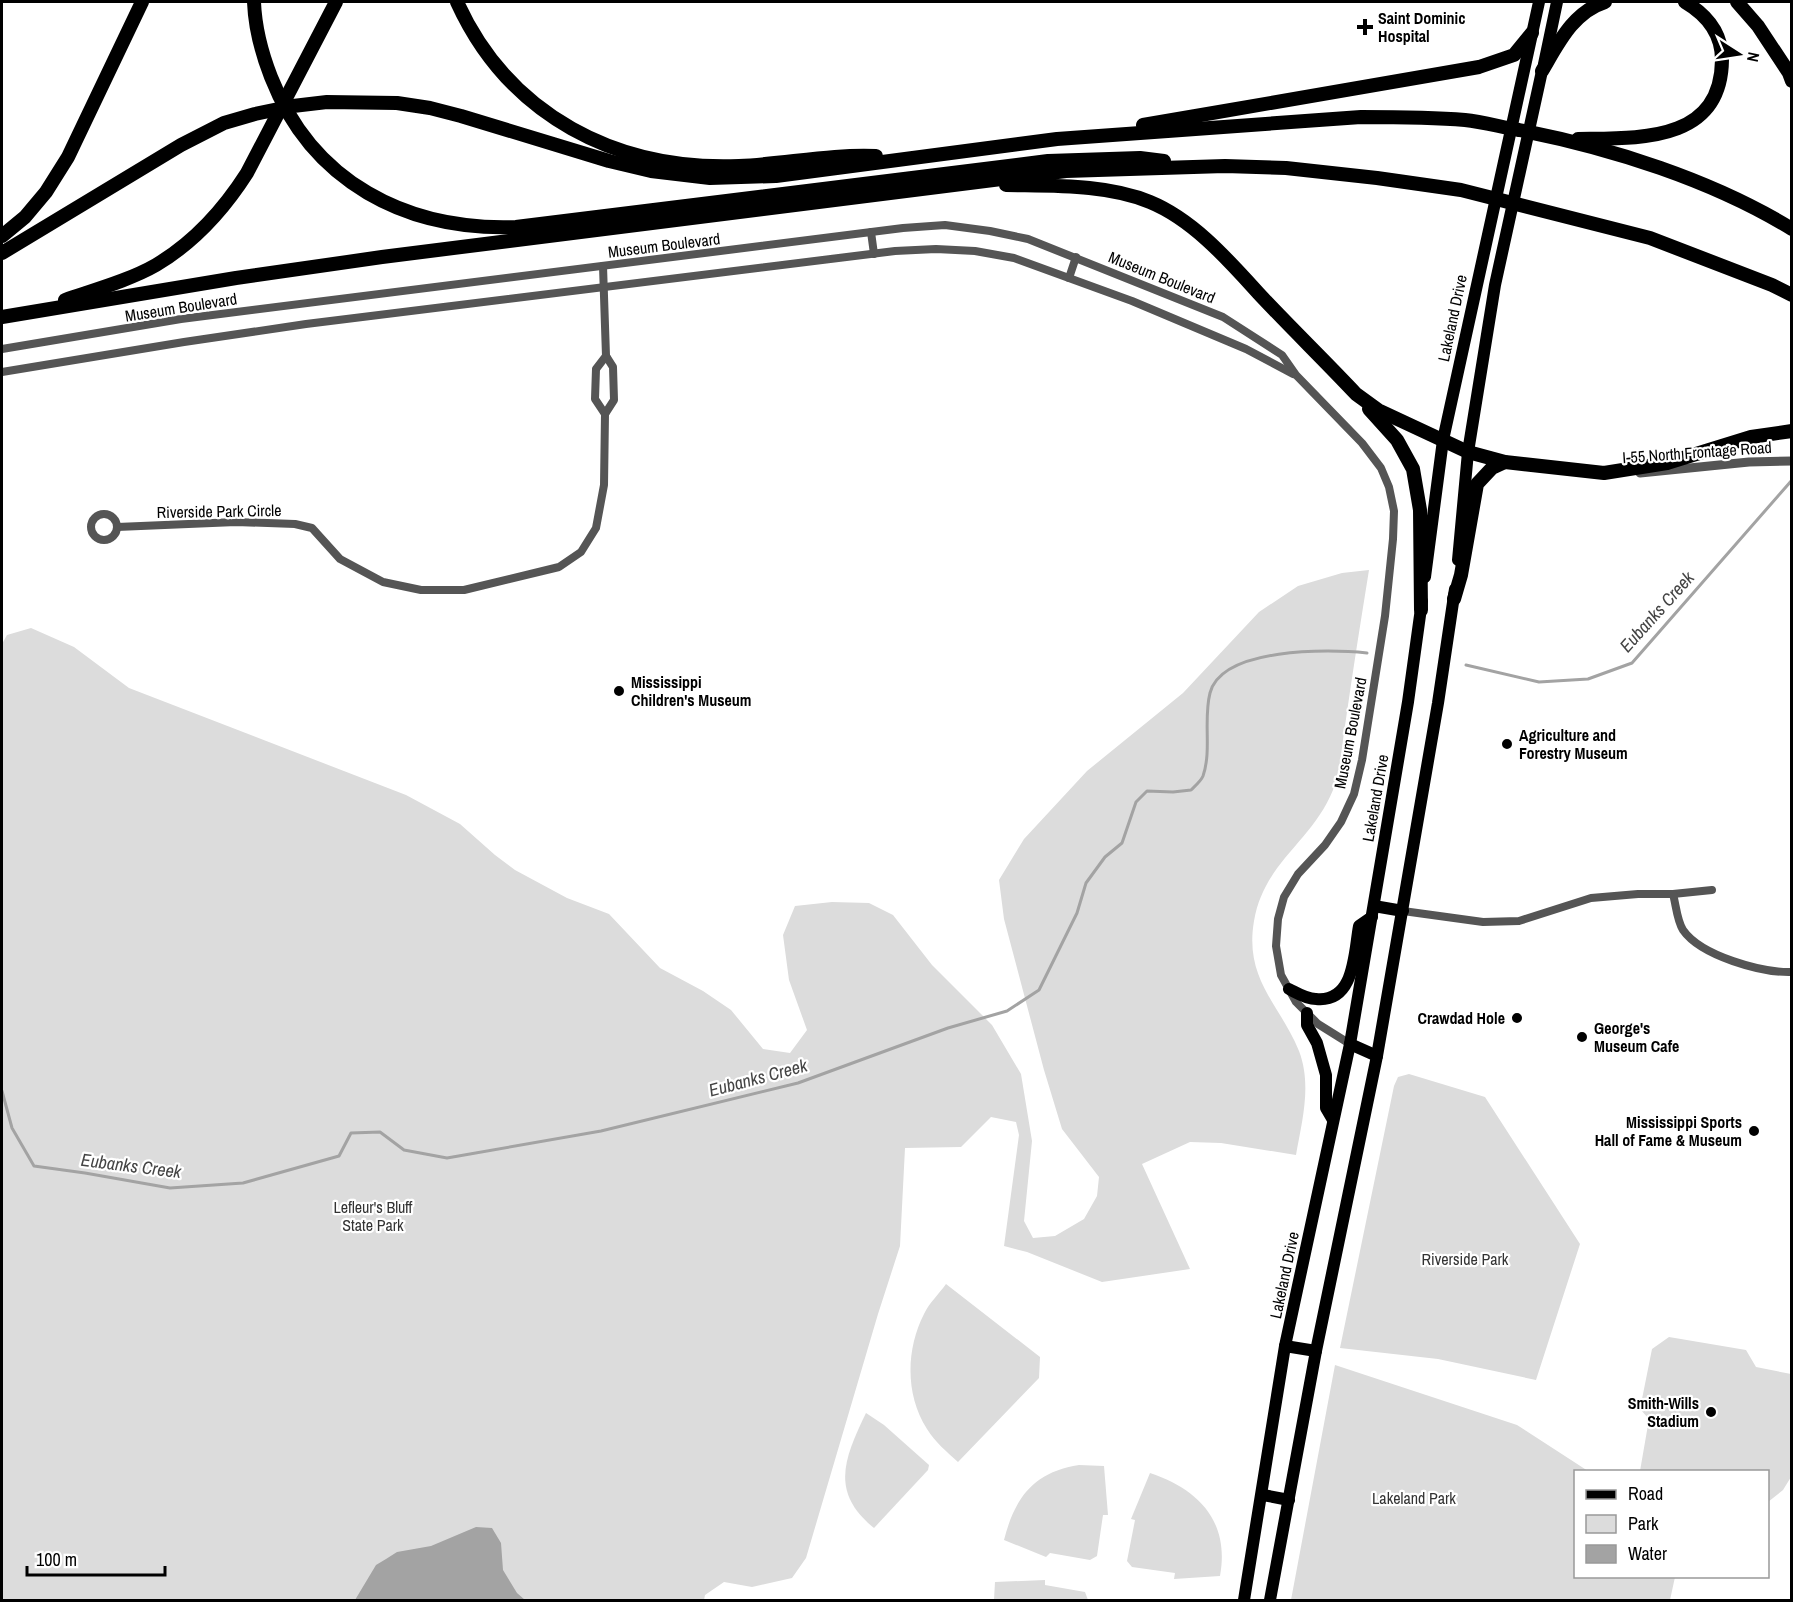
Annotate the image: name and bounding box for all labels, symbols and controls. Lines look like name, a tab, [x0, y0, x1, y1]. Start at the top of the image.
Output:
place label: Saint Dominic Hospital	[1378, 7, 1466, 47]
marker: Saint Dominic Hospital	[1356, 18, 1374, 36]
north arrow	[1709, 24, 1769, 84]
text: N	[1742, 50, 1765, 64]
street label: Museum Boulevard	[607, 227, 721, 263]
street label: Museum Boulevard	[1105, 246, 1219, 308]
street label: Lakeland Drive	[1432, 273, 1472, 363]
street label: Museum Boulevard	[123, 287, 239, 327]
street label: I-55 North Frontage Road	[1622, 436, 1772, 468]
street label: Riverside Park Circle	[156, 499, 282, 523]
water label: Eubanks Creek	[1614, 565, 1700, 658]
place label: Mississippi Children's Museum	[631, 671, 752, 711]
street label: Museum Boulevard	[1328, 675, 1372, 791]
marker: Mississippi Children's Museum	[612, 684, 626, 698]
place label: Agriculture and Forestry Museum	[1519, 724, 1628, 764]
marker: Agriculture and Forestry Museum	[1500, 737, 1514, 751]
street label: Lakeland Drive	[1357, 753, 1393, 843]
place label: Crawdad Hole	[1418, 1007, 1505, 1029]
marker: Crawdad Hole	[1510, 1011, 1524, 1025]
place label: George's Museum Cafe	[1594, 1017, 1679, 1057]
marker: George's Museum Cafe	[1575, 1030, 1589, 1044]
water label: Eubanks Creek	[706, 1052, 810, 1103]
place label: Mississippi Sports Hall of Fame & Museum	[1595, 1111, 1742, 1151]
marker: Mississippi Sports Hall of Fame & Museum	[1747, 1124, 1761, 1138]
water label: Eubanks Creek	[79, 1147, 183, 1184]
park label: Lefleur's Bluff State Park	[334, 1196, 413, 1236]
street label: Lakeland Drive	[1264, 1230, 1304, 1320]
park label: Riverside Park	[1422, 1248, 1509, 1270]
place label: Smith-Wills Stadium	[1628, 1392, 1699, 1432]
marker: Smith-Wills Stadium	[1704, 1405, 1718, 1419]
legend	[1574, 1470, 1769, 1578]
text: Road	[1628, 1481, 1663, 1506]
park label: Lakeland Park	[1372, 1487, 1456, 1509]
text: Park	[1628, 1511, 1659, 1536]
scale bar	[27, 1539, 165, 1577]
text: Water	[1628, 1541, 1667, 1566]
text: 100 m	[36, 1547, 77, 1572]

